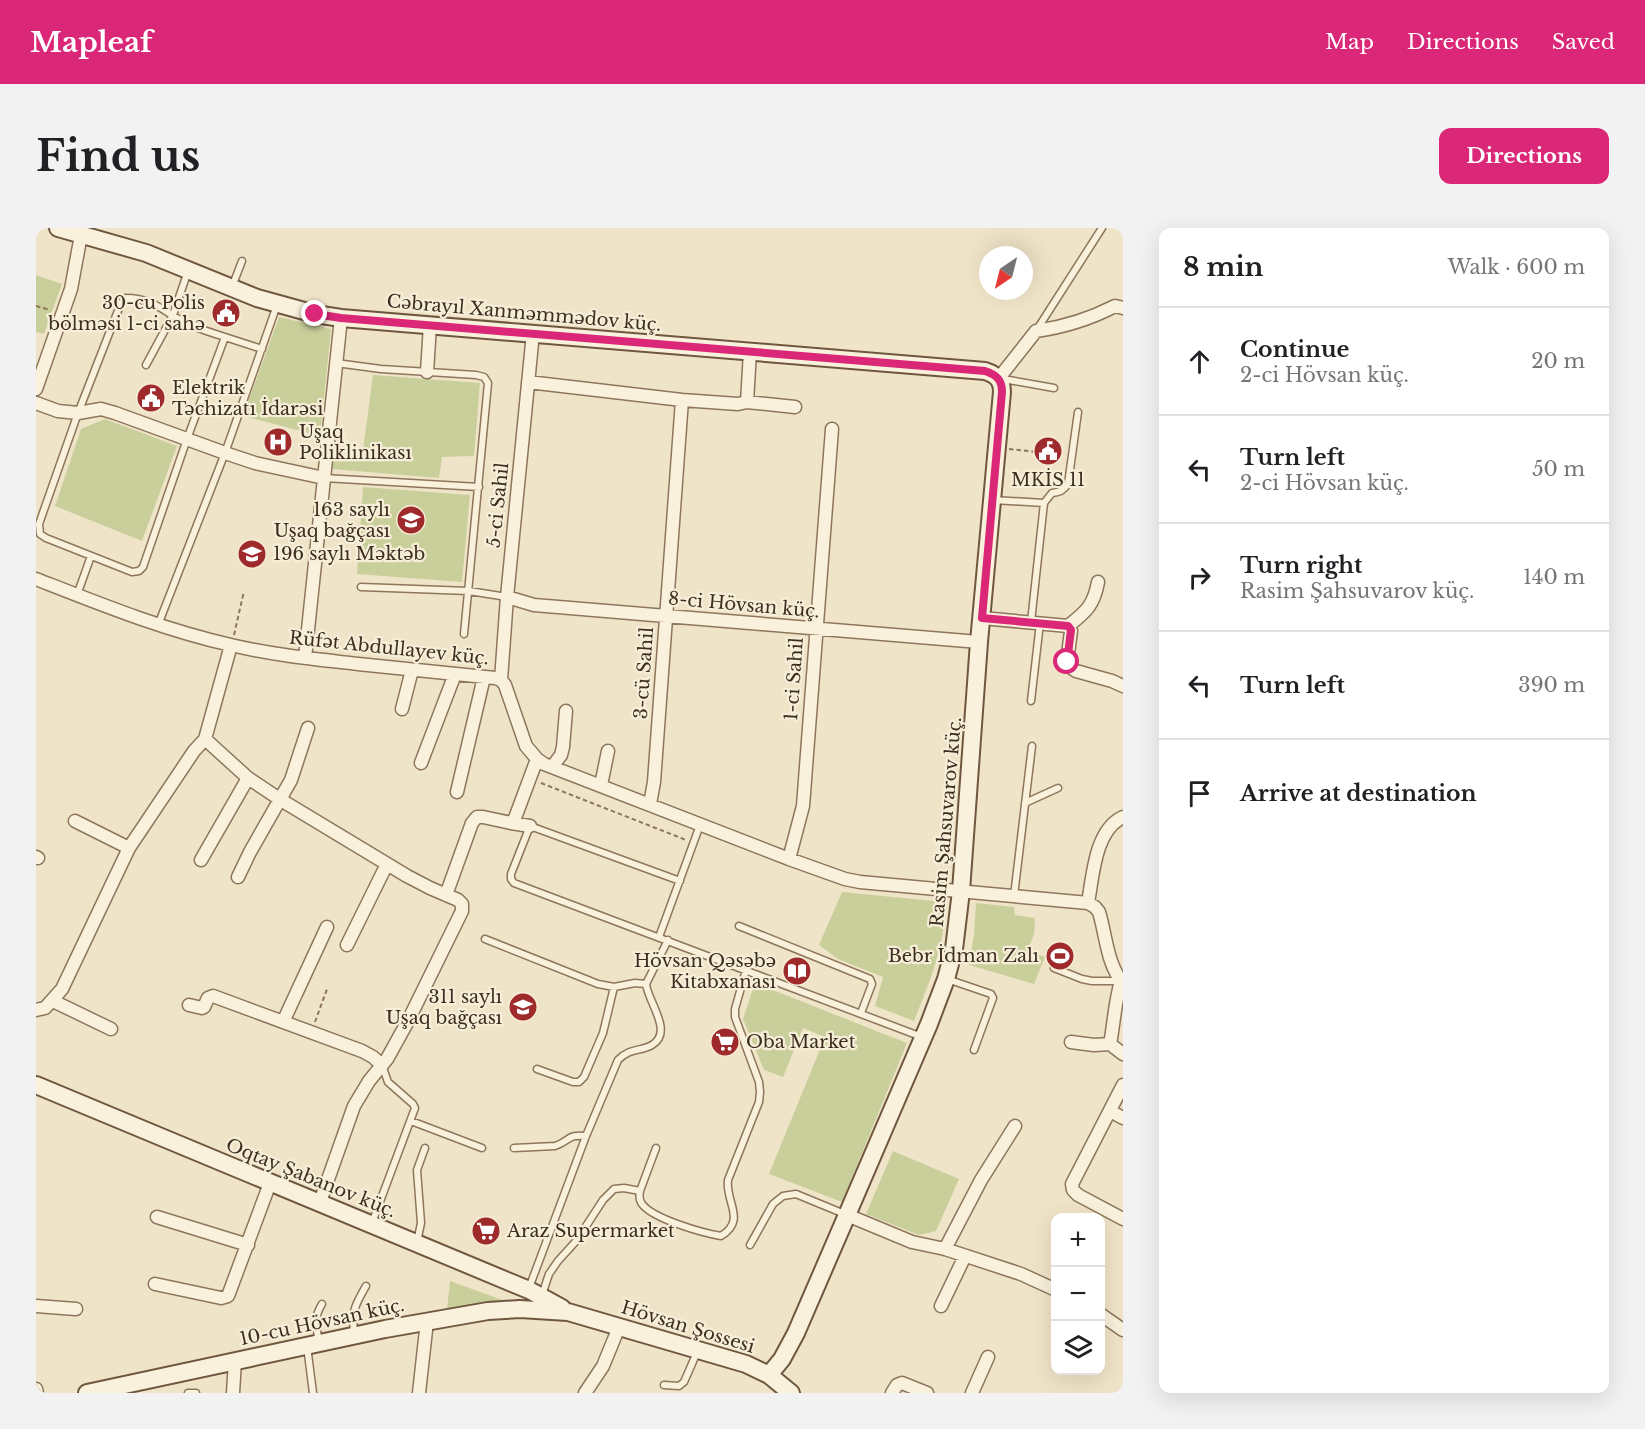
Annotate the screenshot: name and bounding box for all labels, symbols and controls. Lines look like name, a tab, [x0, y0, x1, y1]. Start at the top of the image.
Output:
text: Mapleaf	[30, 25, 152, 60]
text: Map	[1325, 29, 1374, 55]
text: Directions	[1407, 29, 1519, 55]
text: Saved	[1552, 29, 1615, 55]
button: Directions	[1439, 128, 1609, 184]
text: Find us	[36, 130, 200, 182]
north arrow	[979, 246, 1033, 300]
text: 8 min	[1183, 251, 1263, 283]
text: Walk · 600 m	[1448, 255, 1585, 279]
street label: Cəbrayıl Xanməmmədov küç.	[386, 290, 662, 336]
place label: 30-cu Polis bölməsi 1-ci sahə	[47, 292, 205, 335]
public building icon: 30-cu Polis bölməsi 1-ci sahə	[210, 297, 242, 329]
route end	[301, 300, 327, 326]
text: Continue	[1240, 336, 1349, 363]
icon: ahead	[1183, 345, 1216, 378]
text: 20 m	[1531, 349, 1585, 373]
text: 2-ci Hövsan küç.	[1240, 363, 1409, 387]
place label: Elektrik Təchizatı İdarəsi	[172, 377, 323, 420]
public building icon: Elektrik Təchizatı İdarəsi	[135, 382, 167, 414]
place label: Uşaq Poliklinikası	[299, 421, 412, 464]
hospital icon: Uşaq Poliklinikası	[262, 426, 294, 458]
public building icon: MKİS 11	[1032, 435, 1064, 467]
text: Turn left	[1240, 444, 1345, 471]
icon: left	[1183, 453, 1216, 486]
text: 50 m	[1532, 457, 1585, 481]
street label: 5-ci Sahil	[483, 461, 513, 549]
place label: MKİS 11	[1011, 468, 1085, 491]
text: 2-ci Hövsan küç.	[1240, 471, 1409, 495]
place label: 163 saylı Uşaq bağçası	[274, 499, 390, 542]
school or university icon: 163 saylı Uşaq bağçası	[395, 504, 427, 536]
school or university icon: 196 saylı Məktəb	[236, 538, 268, 570]
place label: 196 saylı Məktəb	[273, 543, 425, 565]
text: Turn right	[1240, 552, 1362, 579]
icon: right	[1183, 561, 1216, 594]
text: 140 m	[1523, 565, 1585, 589]
text: Rasim Şahsuvarov küç.	[1240, 579, 1474, 603]
street label: 8-ci Hövsan küç.	[667, 587, 821, 623]
street label: 3-cü Sahil	[630, 626, 658, 720]
street label: Rüfət Abdullayev küç.	[288, 627, 490, 669]
street label: 1-ci Sahil	[780, 637, 808, 721]
route start	[1053, 648, 1079, 674]
icon: left	[1183, 669, 1216, 702]
text: Turn left	[1240, 672, 1345, 699]
text: 390 m	[1518, 673, 1585, 697]
street label: Rasim Şahsuvarov küç.	[926, 716, 966, 928]
icon: arrive	[1183, 777, 1216, 810]
text: Arrive at destination	[1240, 780, 1477, 807]
sports icon: Bebr İdman Zalı	[1044, 940, 1076, 972]
place label: Bebr İdman Zalı	[888, 944, 1039, 967]
place label: Hövsan Qəsəbə Kitabxanası	[634, 950, 776, 993]
library icon: Hövsan Qəsəbə Kitabxanası	[781, 955, 813, 987]
place label: 311 saylı Uşaq bağçası	[386, 986, 502, 1029]
school or university icon: 311 saylı Uşaq bağçası	[507, 991, 539, 1023]
supermarket icon: Oba Market	[709, 1026, 741, 1058]
place label: Oba Market	[746, 1031, 856, 1053]
street label: Oqtay Şabanov küç.	[223, 1134, 399, 1222]
map controls	[1051, 1213, 1105, 1375]
button: +	[1051, 1213, 1105, 1267]
supermarket icon: Araz Supermarket	[470, 1215, 502, 1247]
place label: Araz Supermarket	[506, 1220, 675, 1242]
button: −	[1051, 1267, 1105, 1321]
street label: 10-cu Hövsan küç.	[238, 1294, 406, 1350]
street label: Hövsan Şossesi	[619, 1296, 757, 1358]
button: layers	[1051, 1321, 1105, 1375]

